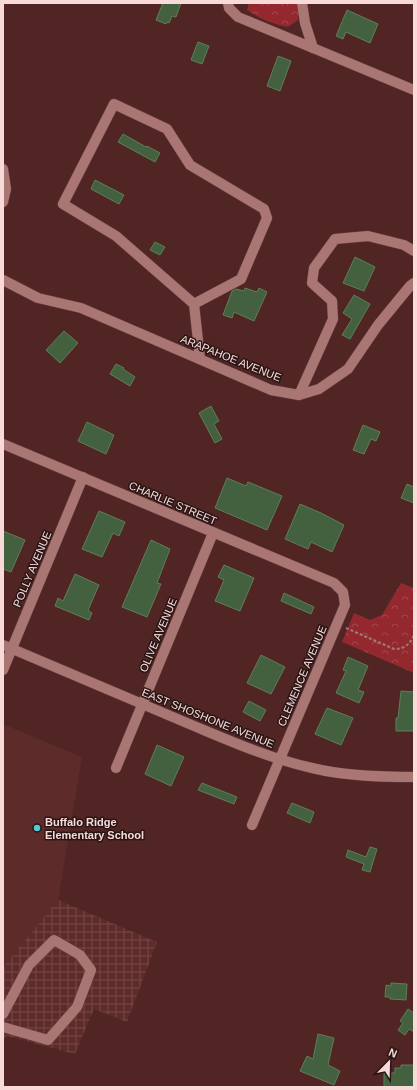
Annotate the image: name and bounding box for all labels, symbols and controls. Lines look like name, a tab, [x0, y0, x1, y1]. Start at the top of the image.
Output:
street label: ARAPAHOE AVENUE	[179, 332, 283, 384]
street label: CHARLIE STREET	[127, 479, 219, 527]
street label: POLLY AVENUE	[11, 529, 53, 609]
street label: OLIVE AVENUE	[137, 596, 179, 674]
street label: CLEMENCE AVENUE	[275, 624, 329, 728]
street label: EAST SHOSHONE AVENUE	[140, 686, 276, 750]
place label: Buffalo Ridge Elementary School	[45, 816, 144, 841]
marker: Buffalo Ridge Elementary School	[32, 823, 42, 833]
north arrow	[369, 1042, 409, 1082]
text: N	[387, 1046, 399, 1060]

